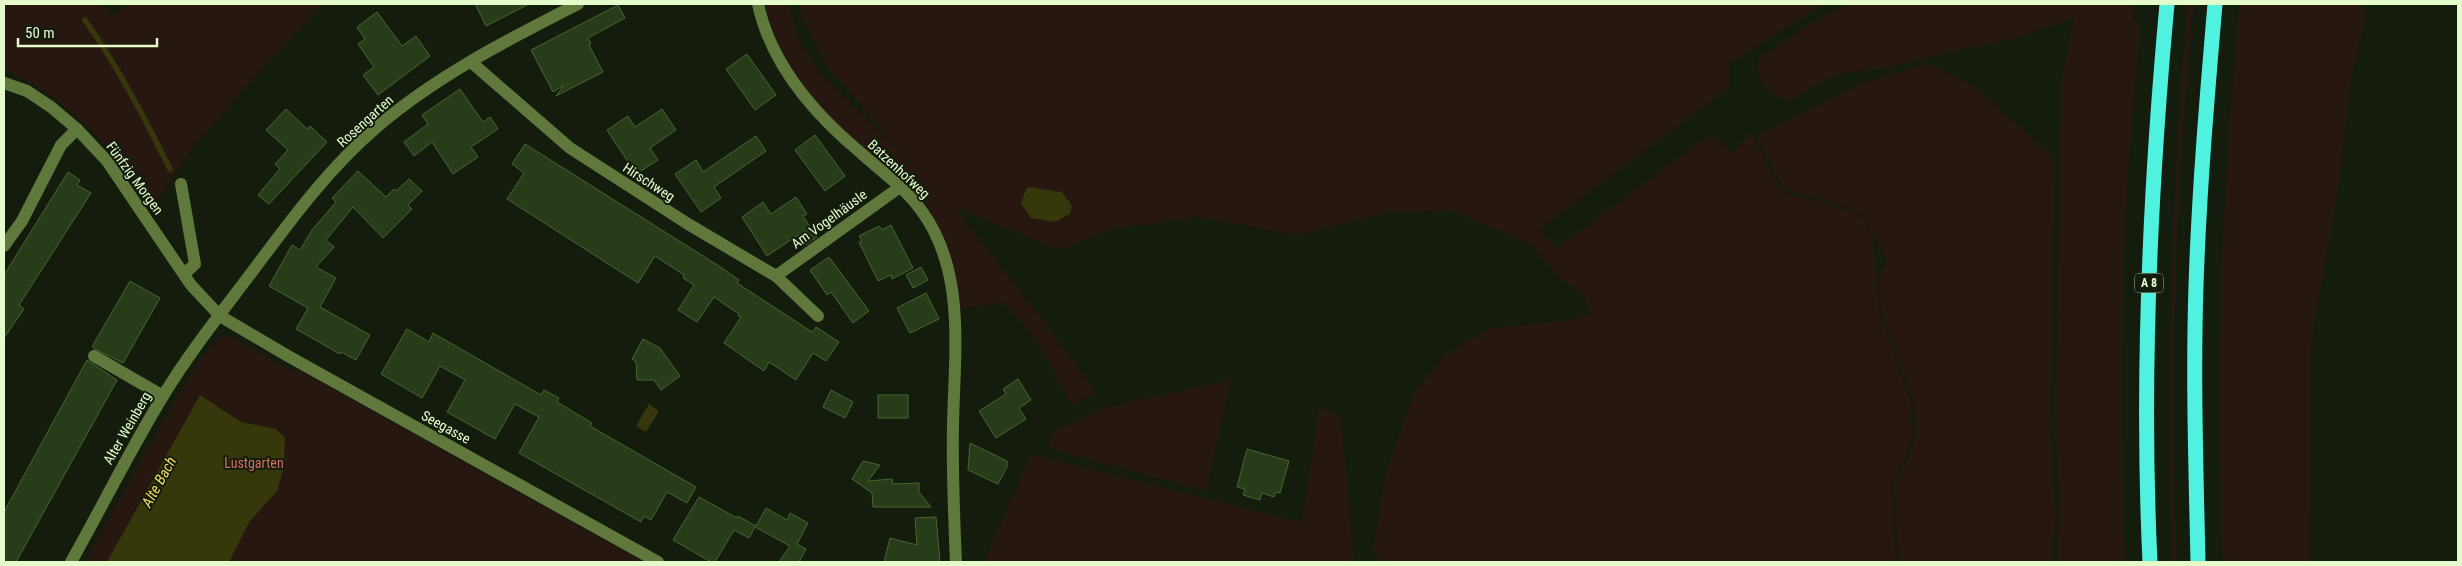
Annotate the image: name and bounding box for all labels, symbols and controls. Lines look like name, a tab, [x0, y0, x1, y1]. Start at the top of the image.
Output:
scale bar	[18, 15, 156, 47]
text: 50 m	[25, 24, 55, 42]
street label: Rosengarten	[334, 92, 396, 150]
street label: Batzenhofweg	[865, 136, 933, 202]
street label: Fünfzig Morgen	[103, 138, 167, 218]
street label: Hirschweg	[620, 159, 678, 205]
street label: Am Vogelhäusle	[788, 186, 870, 252]
road number: A 8	[2135, 274, 2163, 292]
street label: Alter Weinberg	[100, 389, 154, 467]
street label: Seegasse	[419, 407, 474, 447]
water label: Alte Bach	[137, 454, 180, 511]
park label: Lustgarten	[224, 455, 284, 471]

